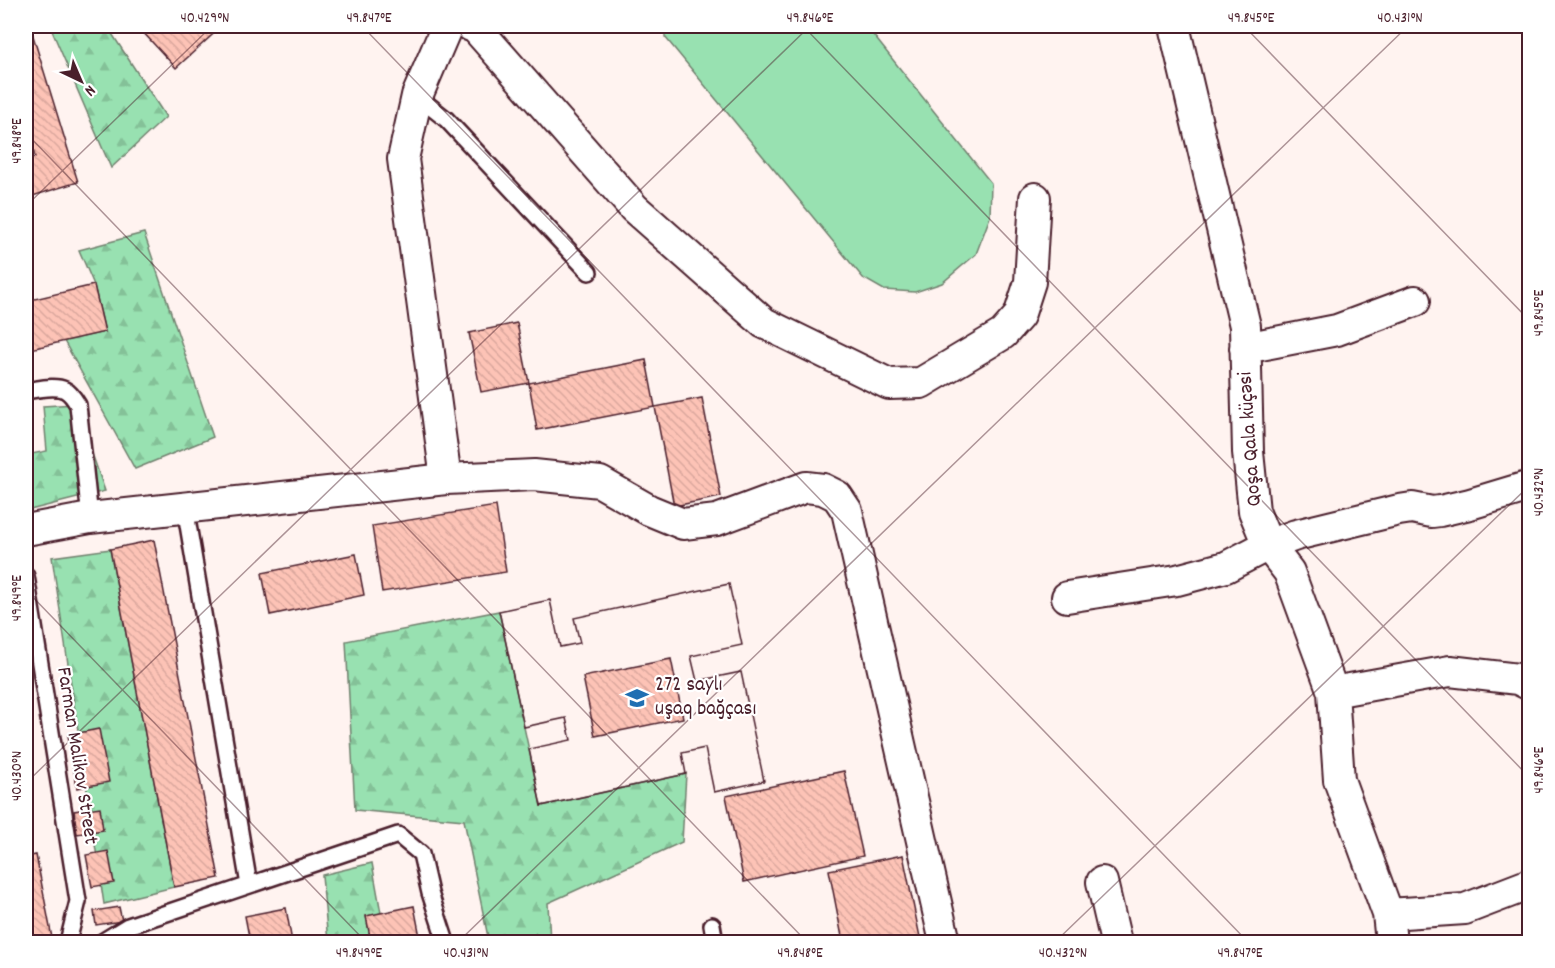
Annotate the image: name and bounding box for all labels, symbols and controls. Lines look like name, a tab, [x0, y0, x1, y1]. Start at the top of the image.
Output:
text: 40.429°N	[181, 8, 229, 30]
text: 49.847°E	[346, 8, 392, 30]
text: 49.846°E	[787, 8, 834, 30]
text: 49.845°E	[1228, 8, 1274, 30]
text: 40.431°N	[1377, 8, 1423, 30]
north arrow	[51, 51, 111, 111]
text: N	[79, 79, 101, 101]
text: 49.848°E	[7, 118, 29, 164]
text: 49.845°E	[1529, 290, 1551, 336]
street label: Qoşa Qala küçəsi	[1231, 371, 1271, 507]
text: 40.432°N	[1529, 468, 1551, 516]
text: 49.849°E	[7, 575, 29, 621]
street label: Farman Malikov Street	[47, 665, 105, 847]
place label: 272 saylı uşaq bağçası	[655, 671, 756, 725]
school or university icon: 272 saylı uşaq bağçası	[624, 685, 650, 711]
text: 49.846°E	[1529, 746, 1551, 793]
text: 40.430°N	[7, 751, 29, 801]
text: 49.849°E	[336, 943, 382, 965]
text: 40.431°N	[443, 943, 489, 965]
text: 49.848°E	[777, 943, 823, 965]
text: 40.432°N	[1039, 943, 1087, 965]
text: 49.847°E	[1217, 943, 1263, 965]

